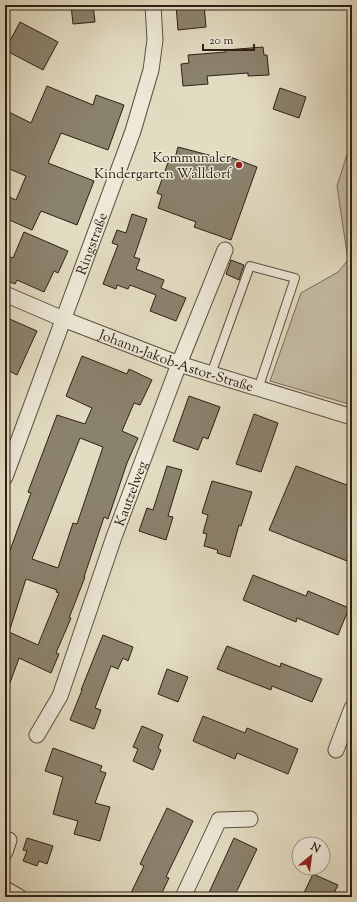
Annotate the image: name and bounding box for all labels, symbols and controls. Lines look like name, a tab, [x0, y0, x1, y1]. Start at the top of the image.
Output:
scale bar	[203, 26, 254, 52]
text: 20 m	[209, 32, 234, 50]
place label: Kommunaler Kindergarten Walldorf	[94, 149, 232, 185]
marker: Kommunaler Kindergarten Walldorf	[234, 160, 244, 170]
street label: Ringstraße	[73, 210, 114, 278]
street label: Johann-Jakob-Astor-Straße	[95, 326, 256, 398]
street label: Kautzelweg	[111, 458, 154, 529]
north arrow	[291, 836, 331, 876]
text: N	[307, 839, 323, 857]

